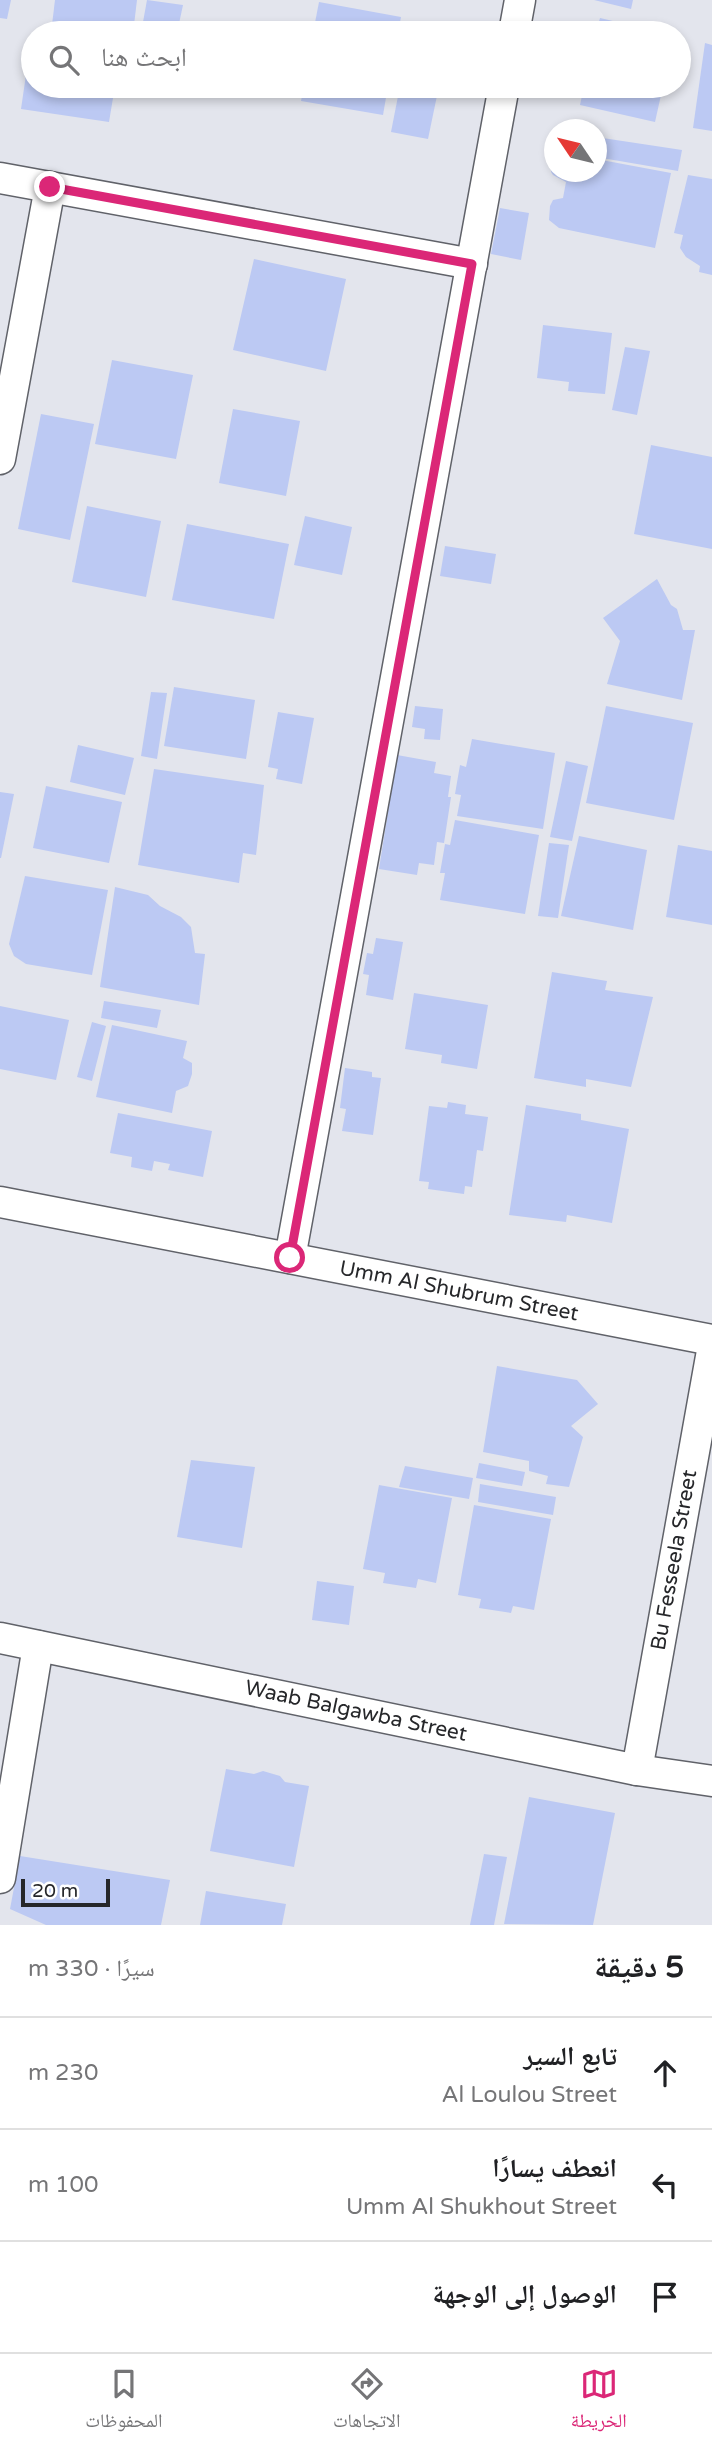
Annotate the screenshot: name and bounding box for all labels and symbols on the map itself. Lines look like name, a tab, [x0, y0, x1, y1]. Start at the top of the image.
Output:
north arrow	[544, 119, 607, 182]
route end	[34, 171, 65, 202]
route start	[274, 1242, 305, 1273]
street label: Umm Al Shubrum Street	[337, 1256, 581, 1326]
street label: Bu Fesseela Street	[646, 1468, 702, 1652]
street label: Waab Balgawba Street	[243, 1675, 469, 1747]
scale bar	[21, 1876, 110, 1908]

